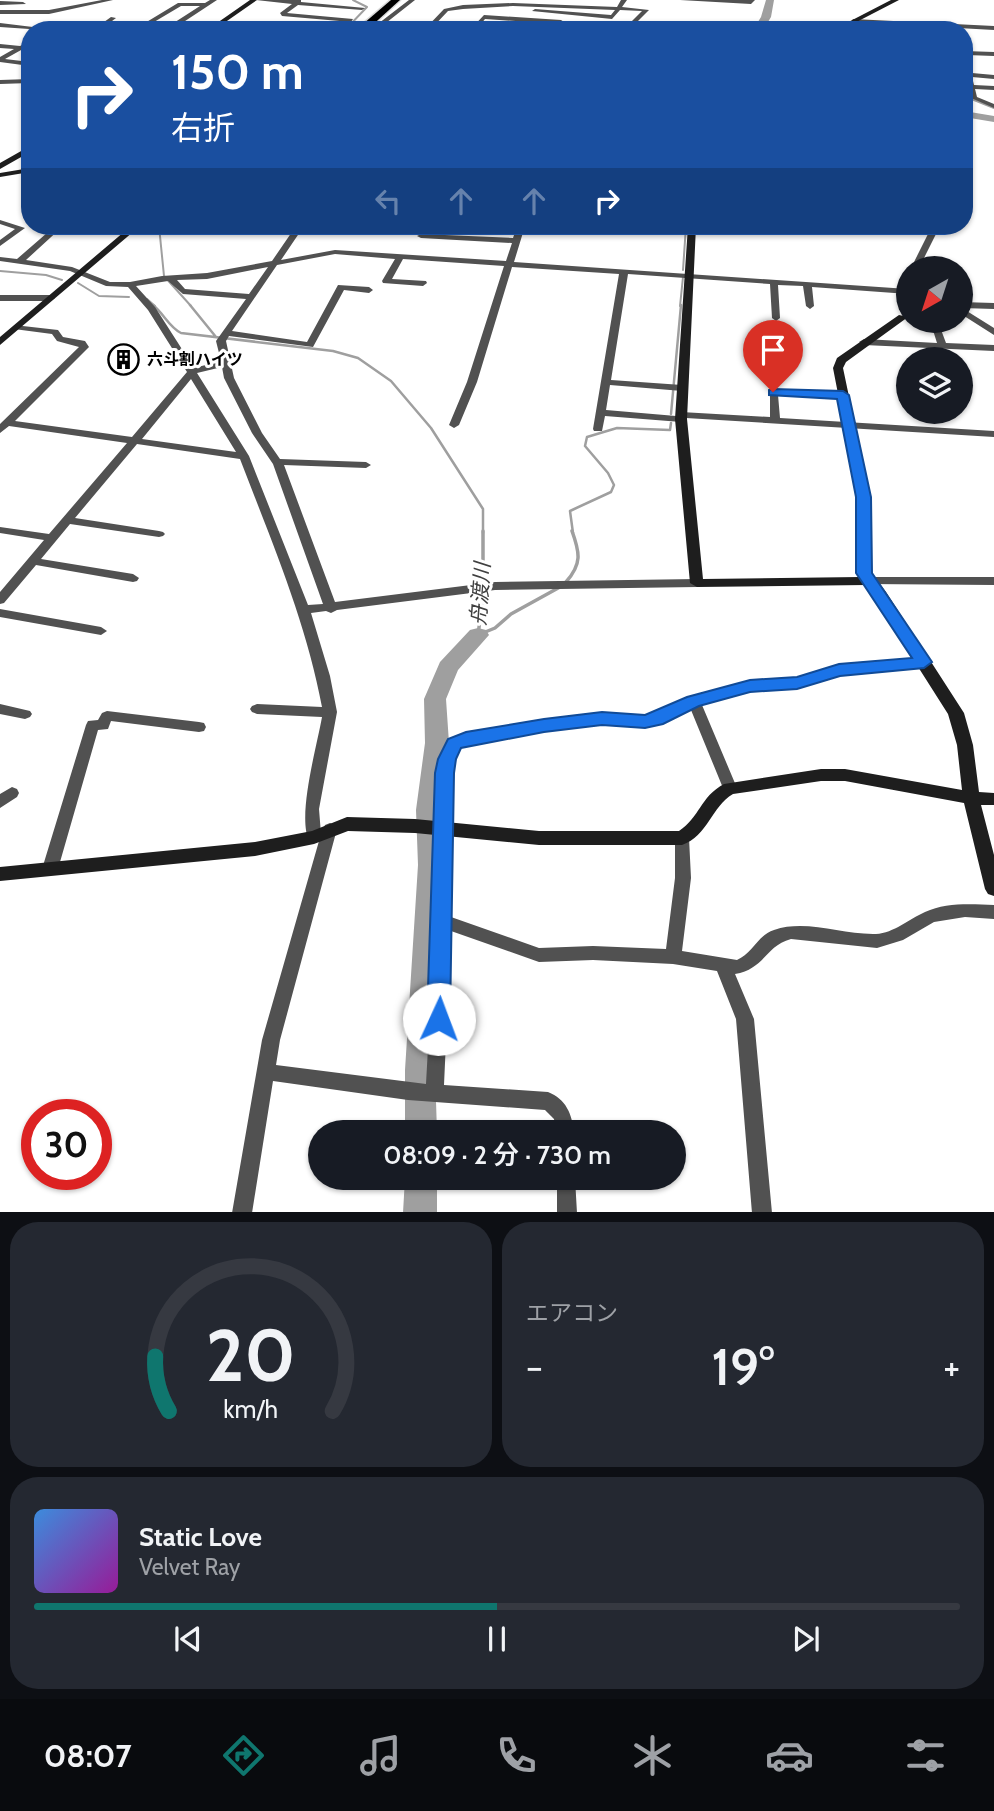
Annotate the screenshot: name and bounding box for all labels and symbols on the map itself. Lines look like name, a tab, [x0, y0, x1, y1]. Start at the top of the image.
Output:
north arrow	[896, 256, 973, 332]
pin	[743, 320, 803, 392]
building icon: 六斗割ハイツ	[107, 342, 141, 376]
place label: 六斗割ハイツ	[147, 350, 243, 369]
water label: 舟渡川	[465, 560, 495, 626]
position arrow	[402, 982, 476, 1056]
speed limit sign: 30	[21, 1099, 112, 1190]

